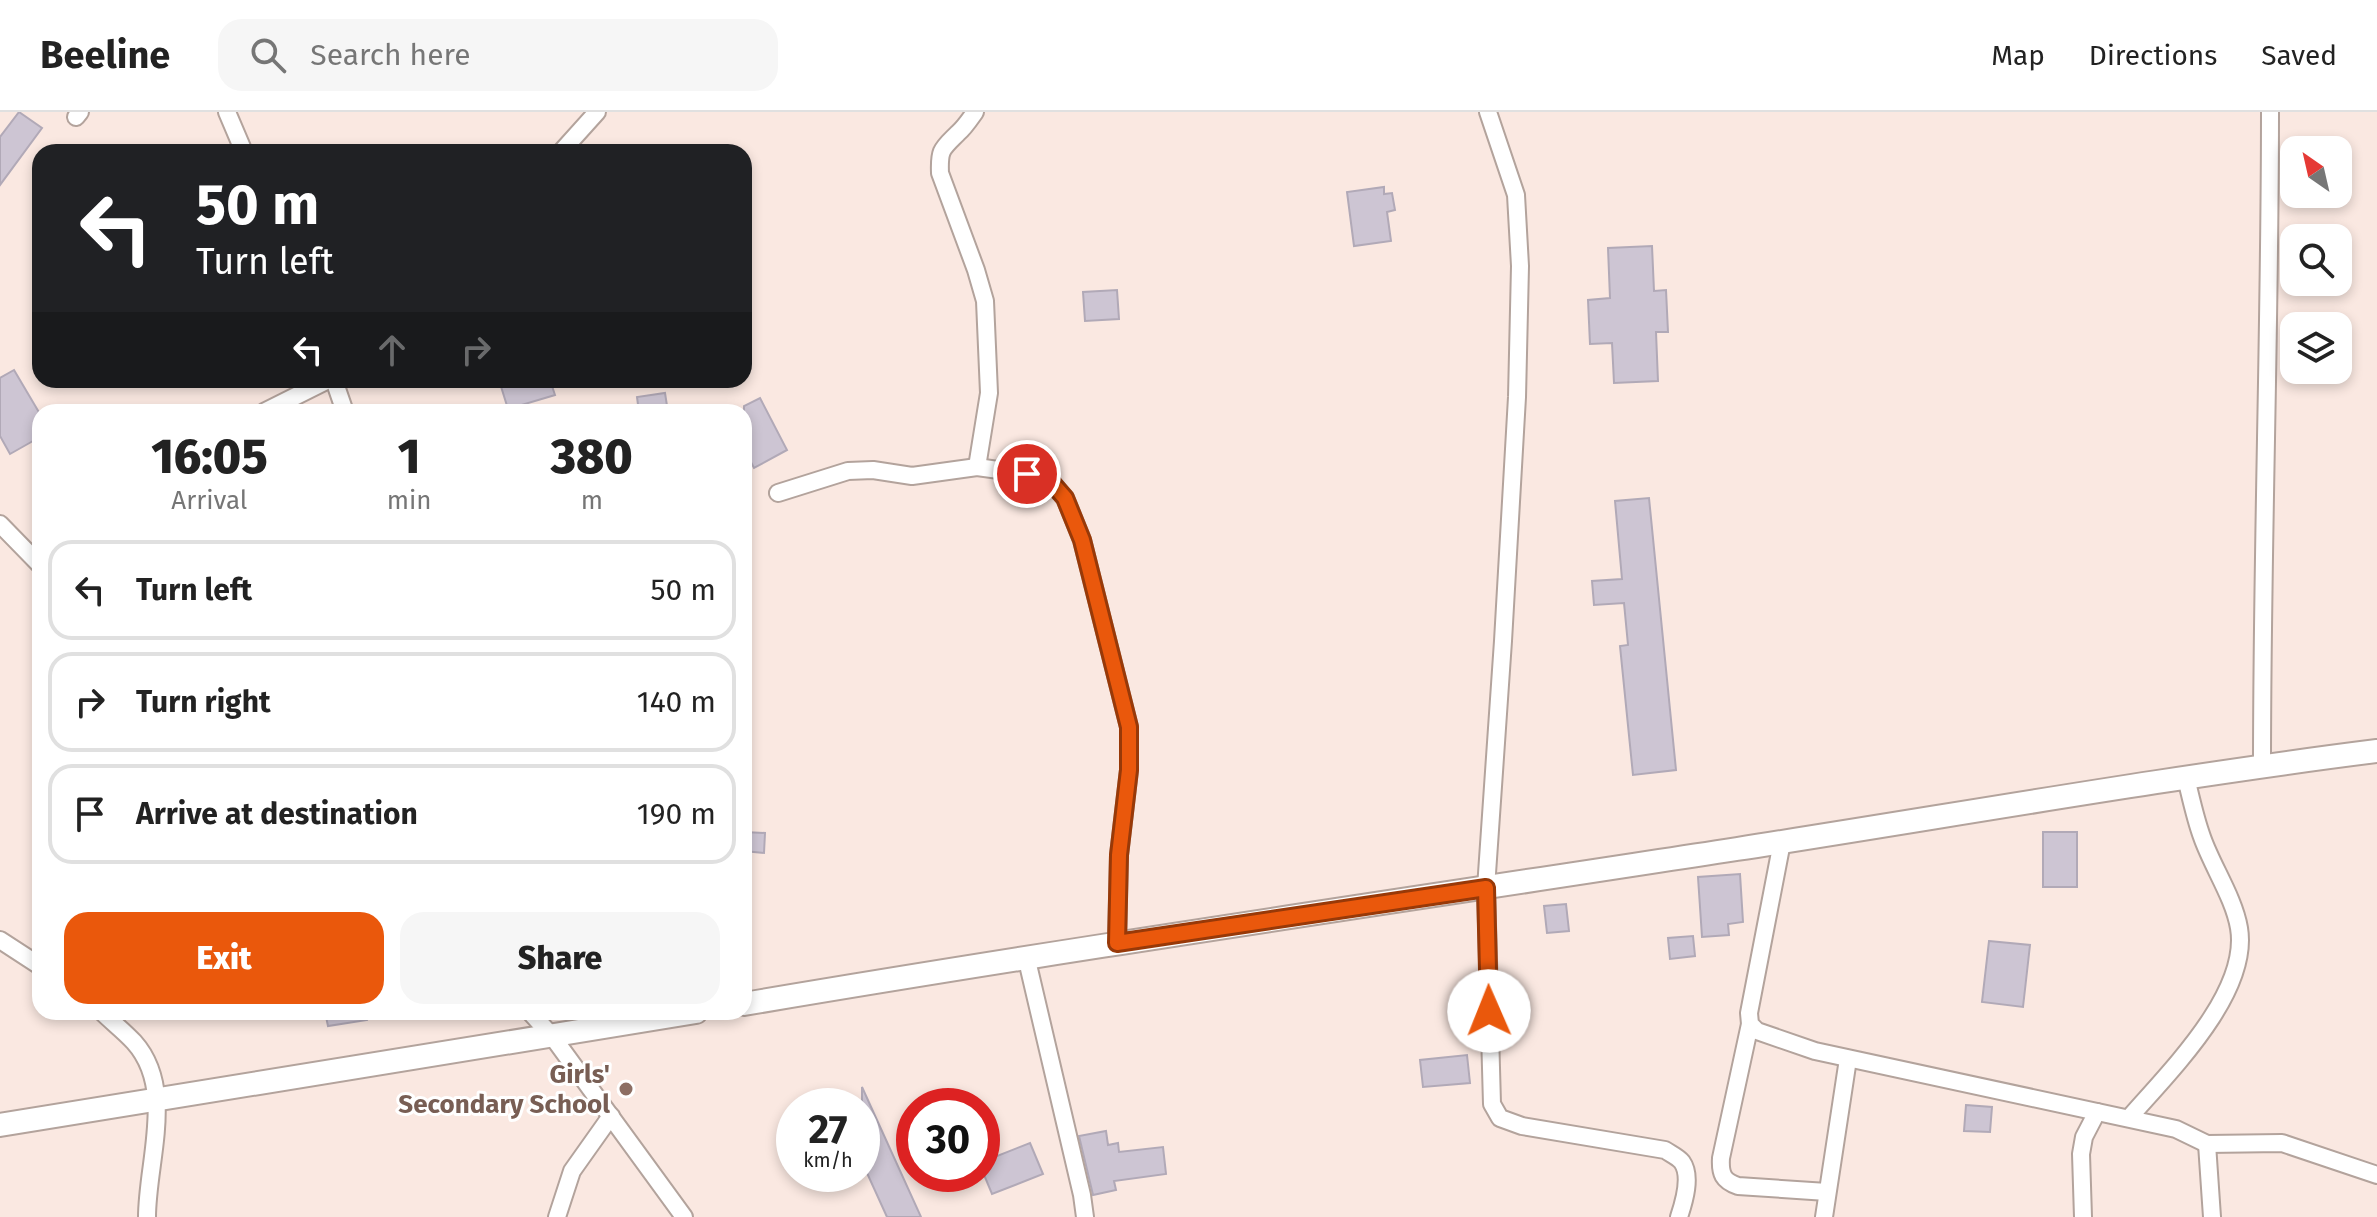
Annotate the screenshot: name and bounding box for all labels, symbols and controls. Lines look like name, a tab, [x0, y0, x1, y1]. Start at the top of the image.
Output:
search box	[218, 19, 778, 91]
text: Beeline	[40, 32, 170, 78]
icon: search	[246, 33, 290, 77]
text: Search here	[310, 37, 471, 73]
text: Map	[1991, 39, 2045, 72]
text: Directions	[2089, 39, 2217, 72]
text: Saved	[2261, 39, 2337, 72]
north arrow	[2280, 136, 2352, 208]
map controls	[2280, 136, 2352, 384]
text: 50 m	[196, 172, 319, 239]
icon: left	[64, 176, 168, 280]
button: search	[2280, 224, 2352, 296]
text: Turn left	[196, 240, 334, 284]
button: layers	[2280, 312, 2352, 384]
icon: left	[286, 328, 330, 372]
icon: ahead	[370, 328, 414, 372]
icon: right	[454, 328, 498, 372]
text: 16:05	[151, 428, 268, 486]
text: 1	[398, 428, 421, 486]
text: 380	[551, 428, 633, 486]
pin	[993, 440, 1061, 508]
icon: arrive	[1005, 452, 1049, 496]
text: Arrival	[171, 485, 247, 516]
text: min	[387, 485, 432, 516]
text: m	[581, 485, 603, 516]
icon: left	[68, 568, 112, 612]
text: Turn left	[136, 572, 252, 608]
text: 50 m	[651, 572, 716, 608]
icon: right	[68, 680, 112, 724]
text: Turn right	[136, 684, 271, 720]
text: 140 m	[637, 684, 716, 720]
icon: arrive	[68, 792, 112, 836]
text: Arrive at destination	[136, 796, 418, 832]
text: 190 m	[637, 796, 716, 832]
button: Exit	[64, 912, 384, 1004]
button: Share	[400, 912, 720, 1004]
position arrow	[1447, 969, 1531, 1053]
place label: Girls' Secondary School	[398, 1059, 610, 1120]
marker: Girls' Secondary School	[617, 1080, 635, 1098]
speed limit sign: 30	[896, 1088, 1000, 1192]
text: 27	[809, 1106, 848, 1154]
text: km/h	[803, 1148, 853, 1172]

